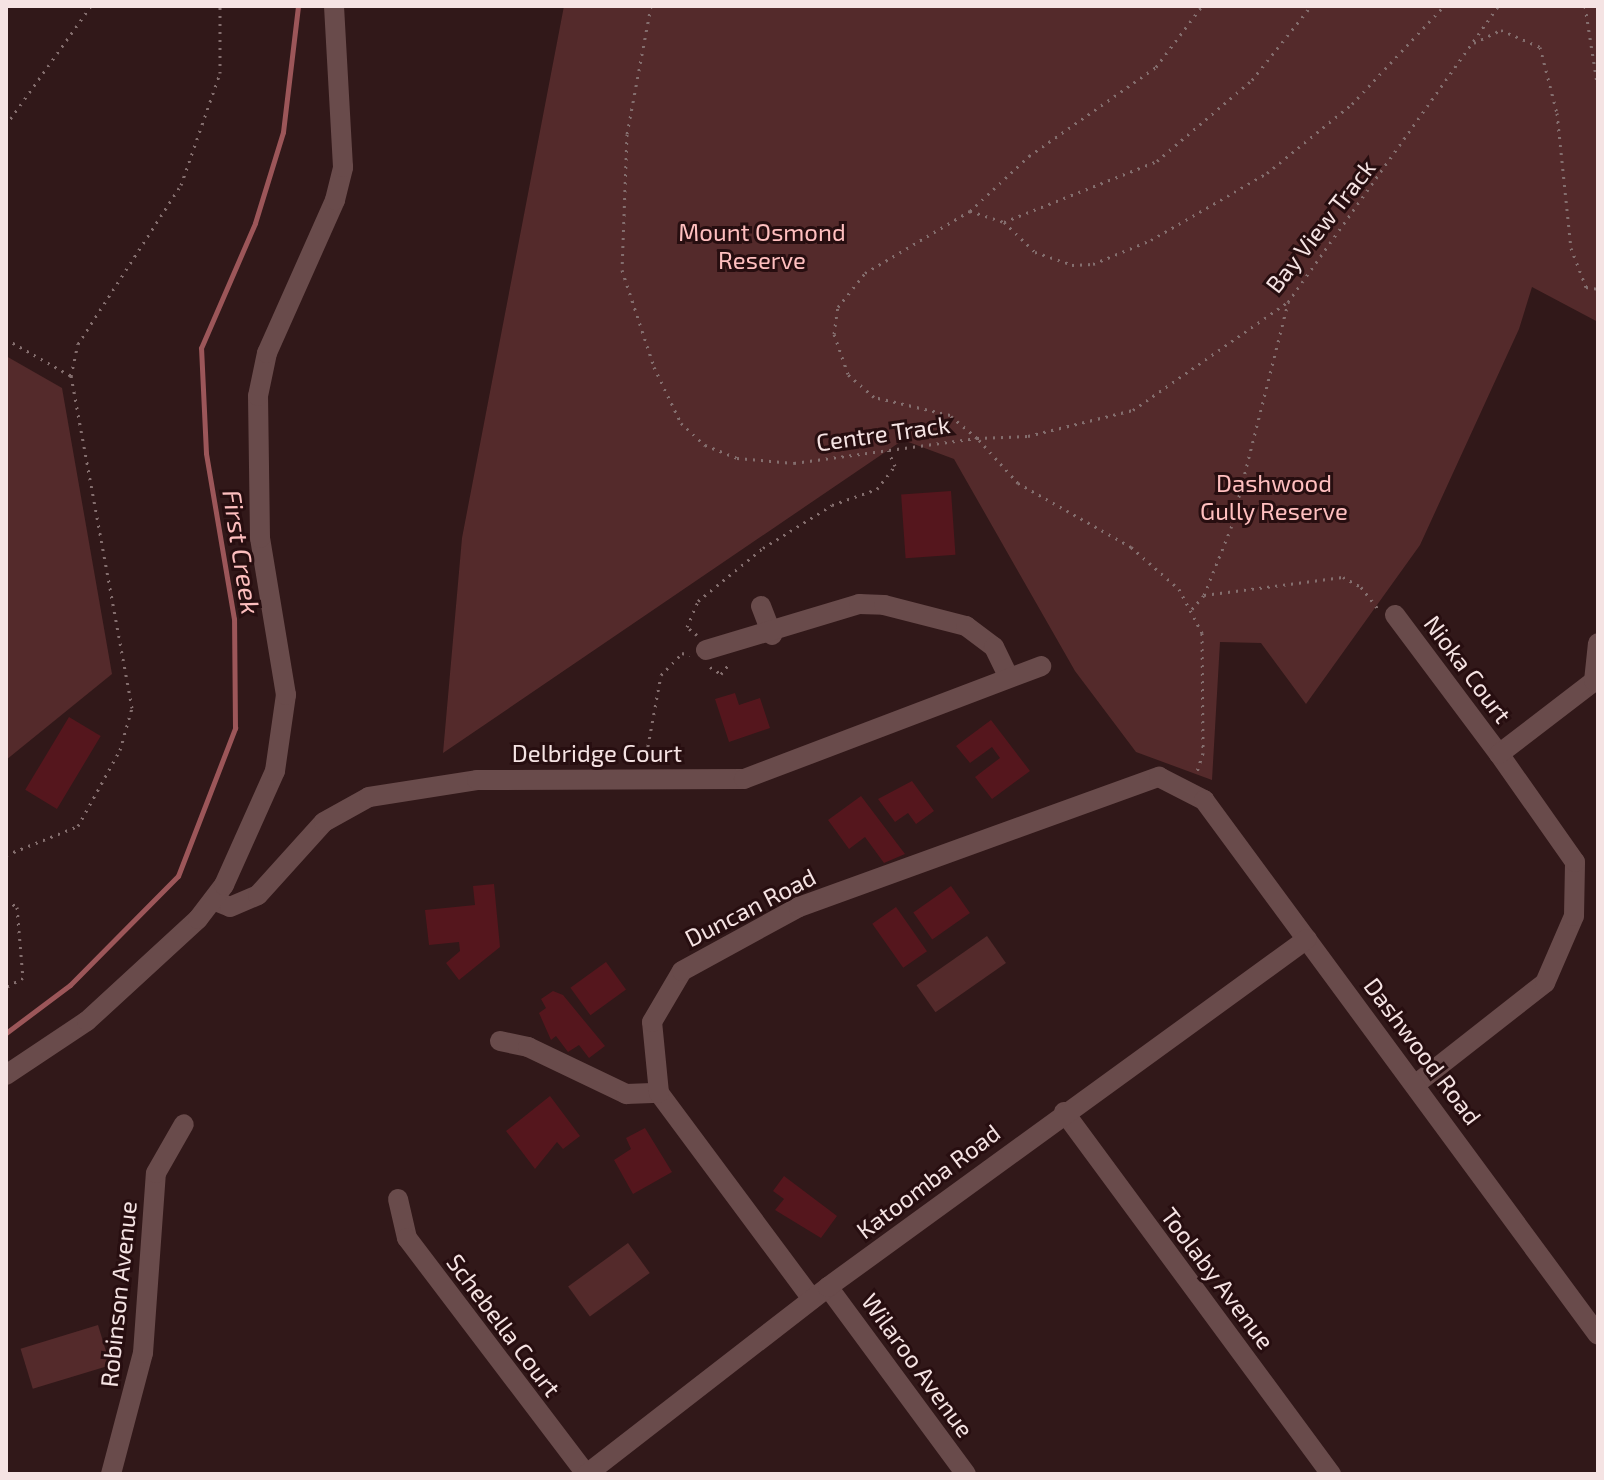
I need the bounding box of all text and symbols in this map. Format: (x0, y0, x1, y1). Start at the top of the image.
street label: Bay View Track (1258, 153, 1382, 299)
park label: Mount Osmond Reserve (678, 218, 846, 274)
street label: Centre Track (814, 409, 952, 457)
park label: Dashwood Gully Reserve (1200, 469, 1348, 525)
water label: First Creek (217, 487, 267, 617)
street label: Nioka Court (1418, 610, 1518, 728)
street label: Delbridge Court (512, 739, 682, 767)
street label: Duncan Road (680, 862, 820, 952)
street label: Dashwood Road (1358, 972, 1488, 1130)
street label: Katoomba Road (851, 1118, 1005, 1244)
street label: Robinson Avenue (94, 1199, 142, 1389)
street label: Toolaby Avenue (1155, 1201, 1281, 1355)
street label: Schebella Court (441, 1248, 567, 1402)
street label: Wilaroo Avenue (856, 1287, 980, 1443)

